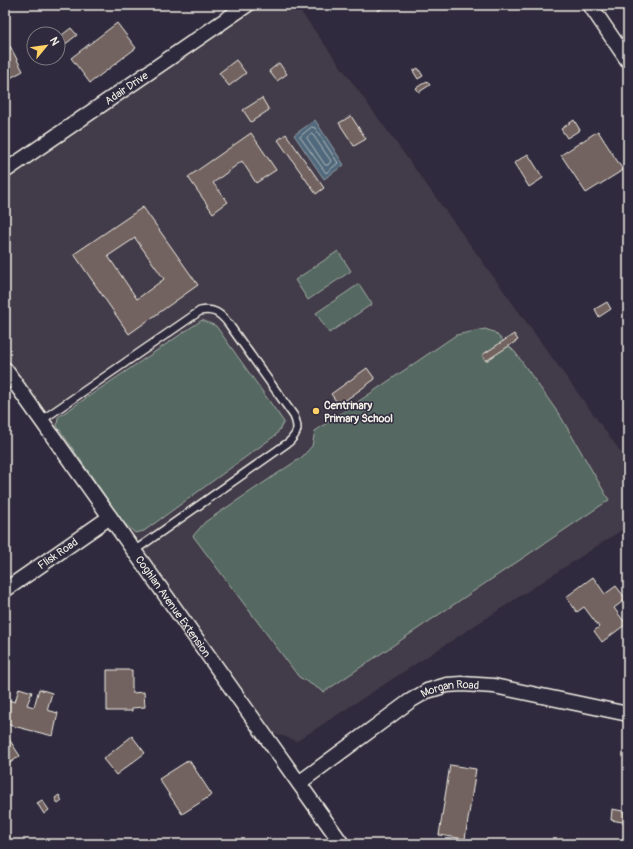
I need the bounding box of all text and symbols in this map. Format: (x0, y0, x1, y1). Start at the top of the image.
north arrow (26, 26, 66, 66)
text: N (47, 35, 62, 48)
street label: Adair Drive (102, 69, 151, 108)
place label: Centrinary Primary School (324, 399, 393, 425)
marker: Centrinary Primary School (311, 406, 321, 416)
street label: Flisk Road (35, 535, 80, 572)
street label: Coghlan Avenue Extension (133, 553, 213, 660)
street label: Morgan Road (418, 678, 479, 700)

